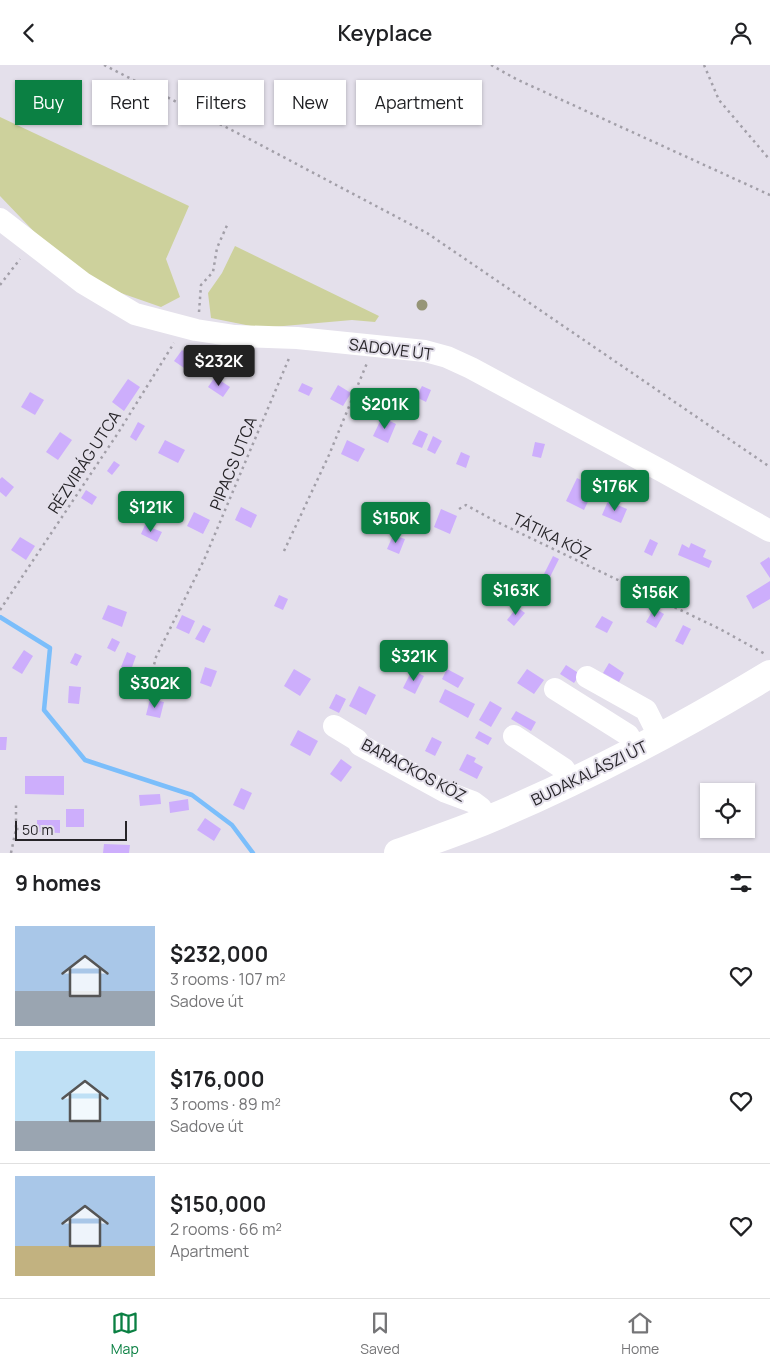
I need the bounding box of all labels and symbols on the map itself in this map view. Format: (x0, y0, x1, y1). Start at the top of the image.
street label: SADOVE ÚT (348, 333, 435, 365)
pin: $232K (184, 345, 254, 387)
pin: $201K (350, 387, 420, 430)
street label: RÉZVIRÁG UTCA (42, 406, 126, 518)
street label: PIPACS UTCA (204, 413, 262, 513)
pin: $176K (580, 469, 650, 512)
pin: $121K (116, 491, 186, 533)
pin: $150K (361, 501, 431, 544)
street label: TÁTIKA KÖZ (509, 508, 595, 565)
pin: $163K (481, 573, 551, 616)
pin: $156K (620, 575, 690, 618)
pin: $321K (379, 639, 449, 682)
pin: $302K (120, 667, 190, 709)
street label: BARACKOS KÖZ (358, 733, 470, 807)
street label: BUDAKALÁSZI ÚT (527, 735, 651, 811)
scale bar (15, 818, 128, 841)

